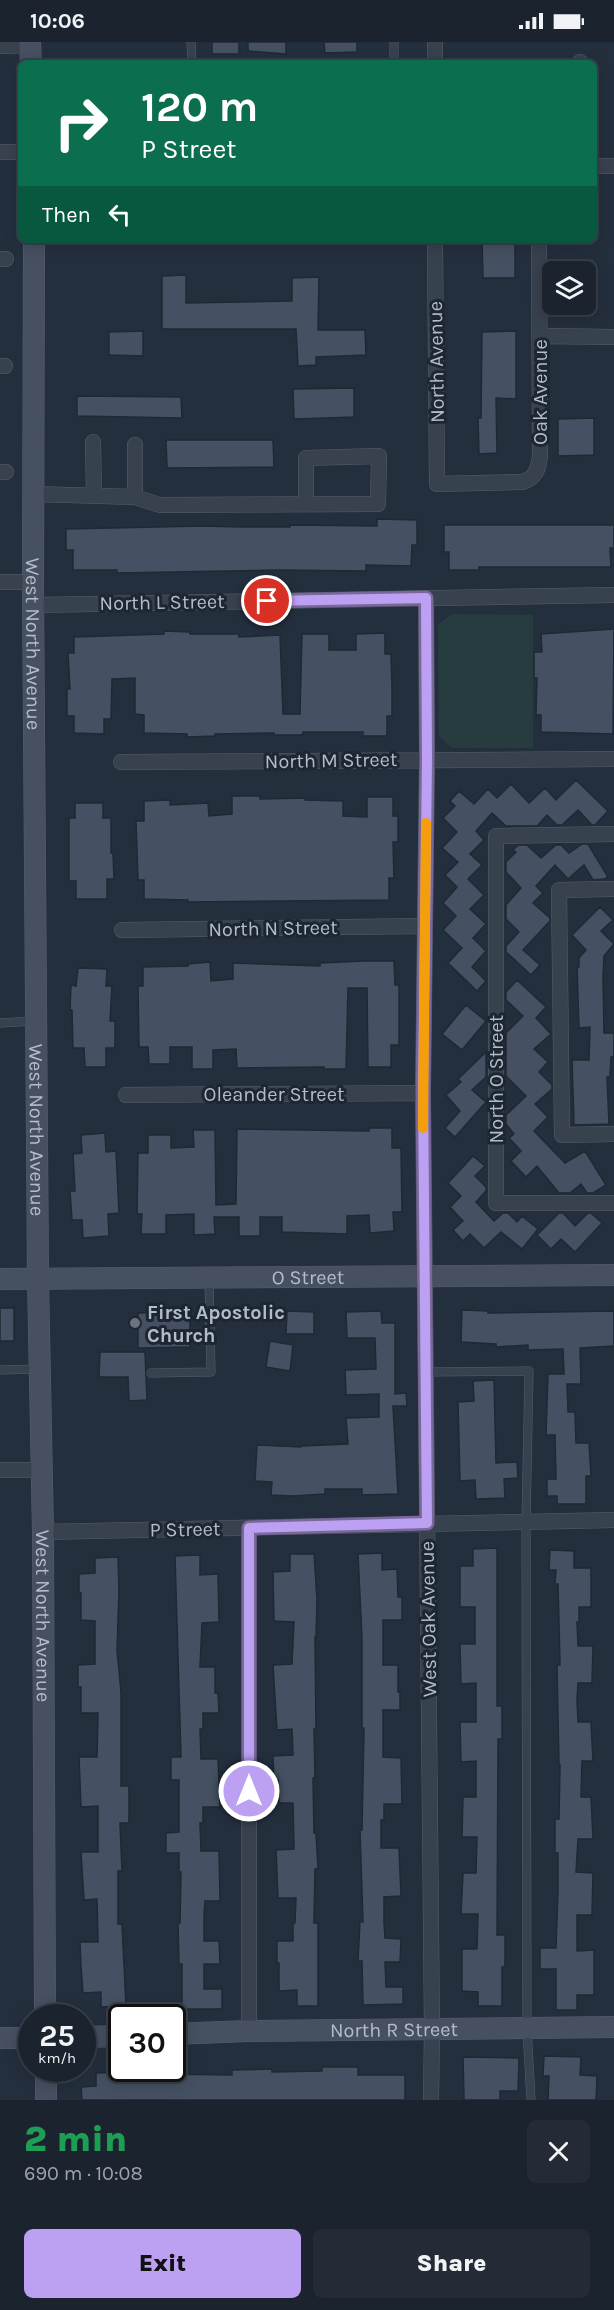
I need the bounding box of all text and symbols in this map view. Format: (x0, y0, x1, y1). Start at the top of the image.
text: 10:06 (30, 8, 85, 34)
text: 120 m (141, 82, 258, 132)
icon: right (42, 84, 120, 162)
text: P Street (141, 133, 236, 165)
icon: left (103, 198, 136, 231)
text: Then (42, 202, 91, 228)
map controls (542, 261, 596, 315)
button: layers (542, 261, 596, 315)
street label: North Avenue (424, 301, 449, 423)
street label: Oak Avenue (529, 339, 552, 445)
street label: West North Avenue (21, 558, 45, 730)
pin (241, 575, 292, 626)
icon: arrive (250, 584, 283, 617)
street label: North L Street (99, 590, 225, 615)
street label: North M Street (264, 748, 398, 773)
street label: North N Street (208, 916, 338, 941)
street label: North O Street (485, 1014, 508, 1143)
street label: West North Avenue (24, 1044, 49, 1216)
street label: Oleander Street (204, 1083, 345, 1106)
street label: O Street (272, 1266, 345, 1289)
place label: First Apostolic Church (147, 1301, 285, 1347)
marker: First Apostolic Church (128, 1316, 142, 1330)
street label: P Street (149, 1517, 221, 1542)
street label: West North Avenue (31, 1530, 55, 1702)
street label: West Oak Avenue (416, 1541, 441, 1697)
position arrow (217, 1759, 281, 1823)
speed limit sign: 30 (108, 2004, 186, 2082)
text: 25 (39, 2018, 75, 2054)
street label: North R Street (330, 2018, 459, 2042)
text: km/h (38, 2049, 76, 2067)
text: 2 min (24, 2118, 127, 2160)
button: close (527, 2120, 590, 2183)
text: 690 m · 10:08 (24, 2162, 143, 2185)
button: Exit (24, 2229, 301, 2298)
button: Share (313, 2229, 590, 2298)

